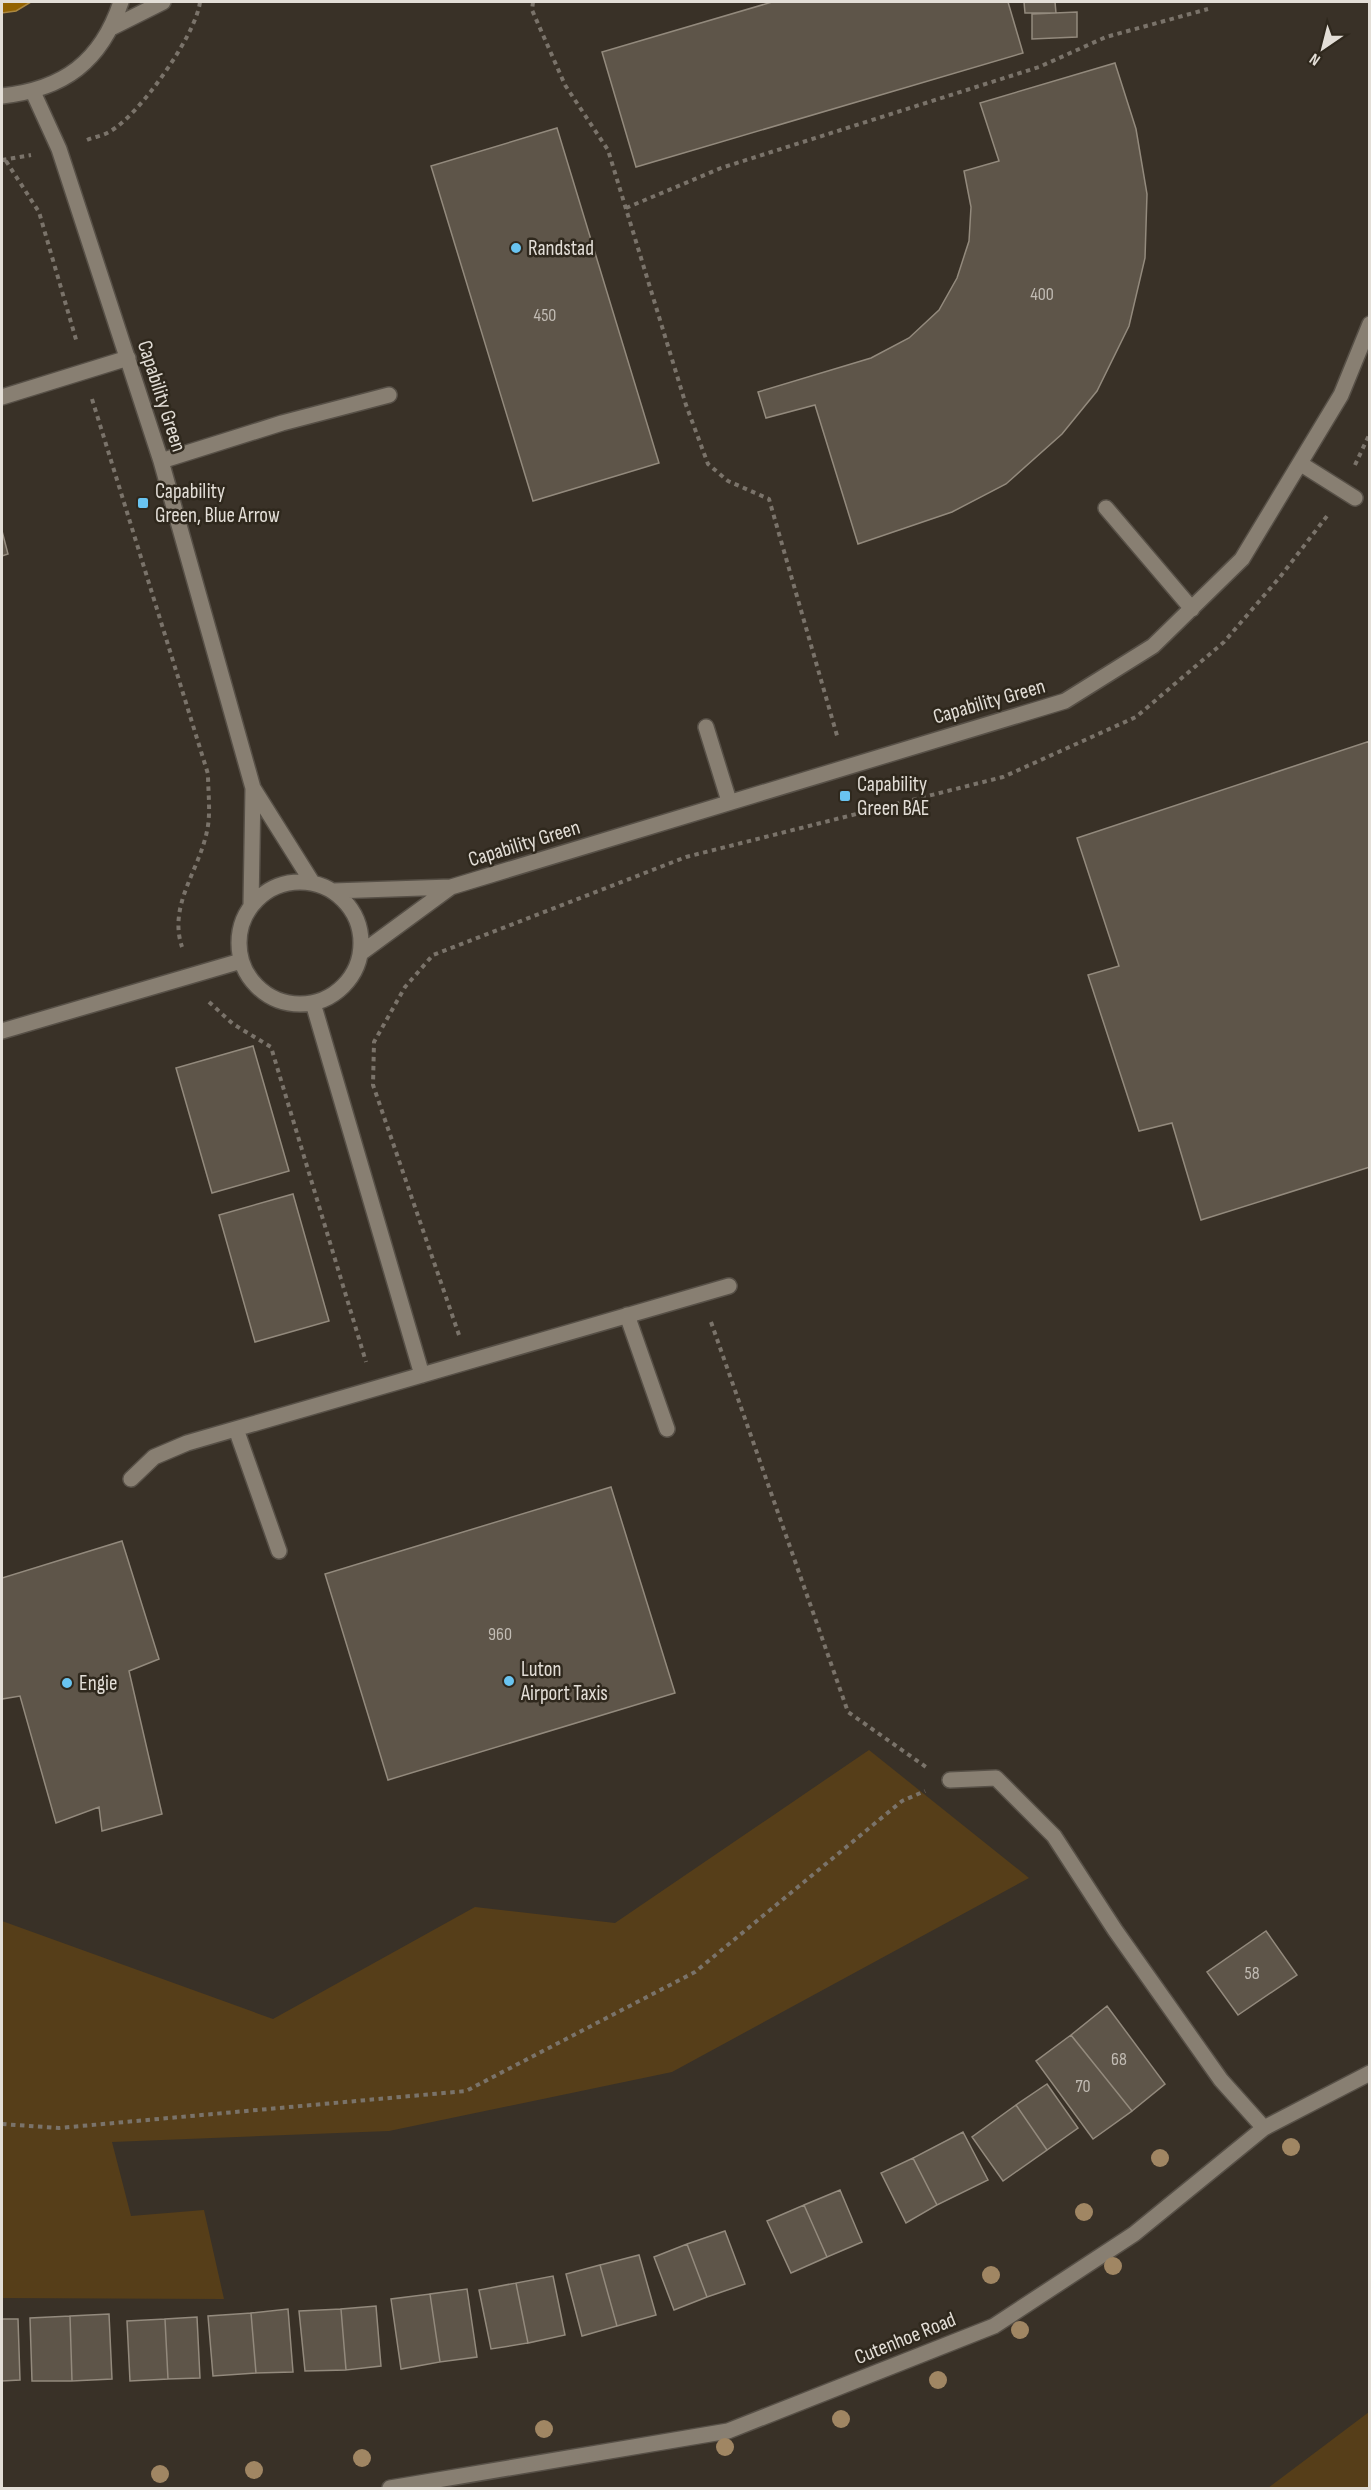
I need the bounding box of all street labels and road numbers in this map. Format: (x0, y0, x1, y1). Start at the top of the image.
street label: Capability Green (132, 337, 191, 455)
street label: Capability Green (930, 674, 1048, 729)
street label: Capability Green (465, 815, 583, 872)
street label: Cutenhoe Road (851, 2307, 959, 2370)

